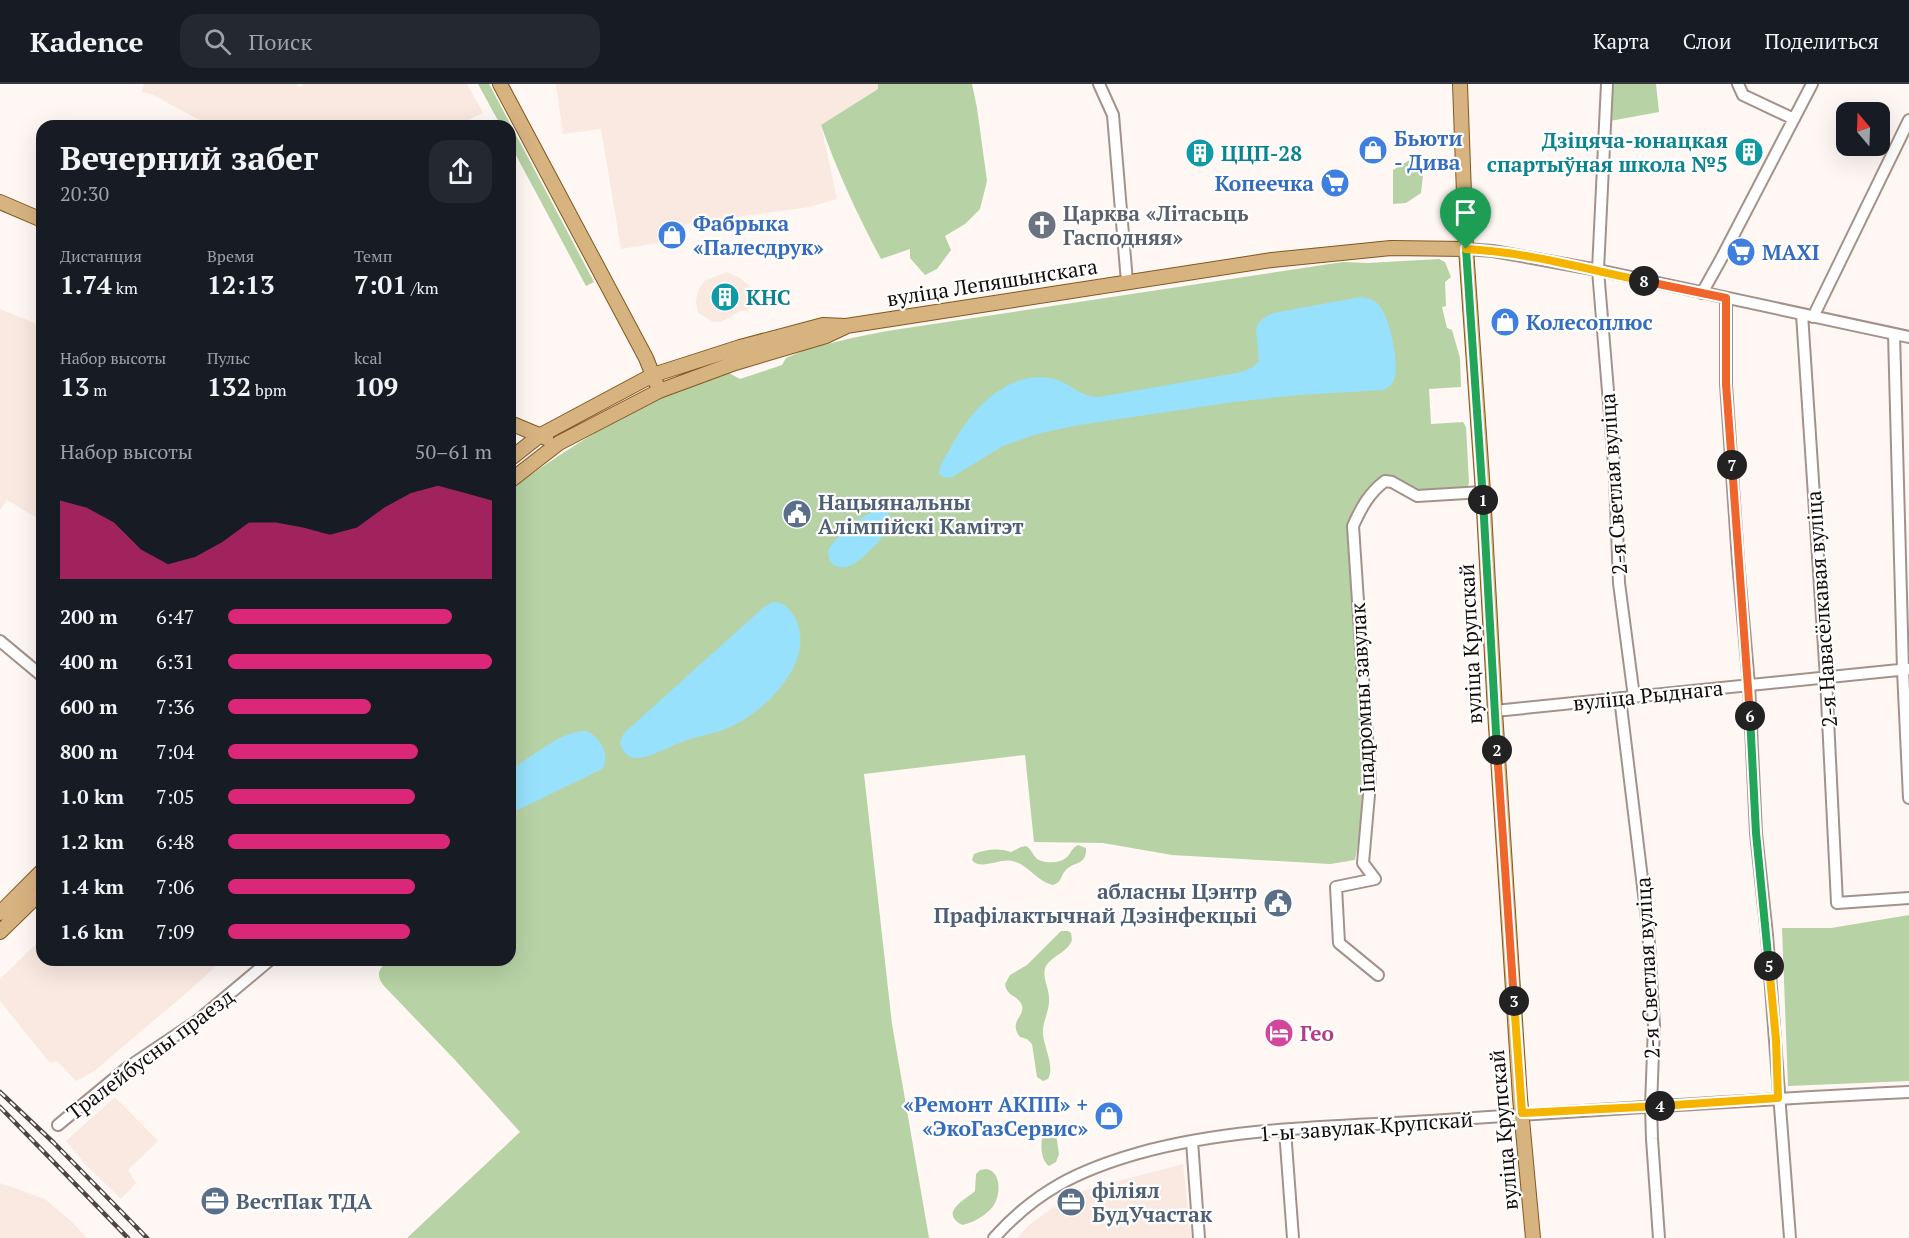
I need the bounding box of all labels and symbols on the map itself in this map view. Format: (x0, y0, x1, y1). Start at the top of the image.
north arrow (1836, 102, 1890, 156)
place label: Бьюти - Дива (1394, 124, 1463, 176)
place label: Дзіцяча-юнацкая спартыўная школа №5 (1487, 126, 1728, 178)
shop icon: Бьюти - Дива (1357, 134, 1389, 166)
building icon: Дзіцяча-юнацкая спартыўная школа №5 (1733, 136, 1765, 168)
building icon: ЦЦП-28 (1184, 137, 1216, 169)
place label: ЦЦП-28 (1221, 139, 1302, 167)
supermarket icon: Копеечка (1319, 167, 1351, 199)
place label: Копеечка (1215, 169, 1314, 197)
pin (1440, 187, 1491, 249)
place label: Царква «Літасьць Гасподняя» (1063, 199, 1249, 251)
place label: Фабрыка «Палесдрук» (693, 209, 824, 261)
church icon: Царква «Літасьць Гасподняя» (1026, 209, 1058, 241)
shop icon: Фабрыка «Палесдрук» (656, 219, 688, 251)
supermarket icon: MAXI (1725, 236, 1757, 268)
place label: MAXI (1762, 238, 1820, 266)
street label: вуліца Лепяшынскага (885, 251, 1100, 313)
pin: 8 (1629, 266, 1659, 296)
building icon: КНС (709, 281, 741, 313)
place label: КНС (746, 283, 791, 311)
shop icon: Колесоплюс (1489, 306, 1521, 338)
place label: Колесоплюс (1526, 308, 1653, 336)
street label: 2-я Светлая вуліца (1593, 392, 1633, 576)
pin: 7 (1717, 450, 1747, 480)
pin: 1 (1468, 485, 1498, 515)
place label: Нацыянальны Алімпійскі Камітэт (818, 488, 1024, 540)
street label: 2-я Навасёлкавая вуліца (1799, 489, 1843, 728)
public building icon: Нацыянальны Алімпійскі Камітэт (781, 498, 813, 530)
street label: вуліца Крупскай (1452, 563, 1488, 725)
street label: Іпадромны завулак (1343, 602, 1381, 794)
street label: вуліца Рыднага (1572, 673, 1725, 717)
pin: 6 (1735, 701, 1765, 731)
pin: 2 (1482, 735, 1512, 765)
street label: 2-я Светлая вуліца (1628, 876, 1666, 1060)
place label: абласны Цэнтр Прафілактычнай Дэзінфекцыі (934, 877, 1257, 929)
public building icon: абласны Цэнтр Прафілактычнай Дэзінфекцыі (1262, 887, 1294, 919)
pin: 5 (1754, 951, 1784, 981)
street label: Тралейбусны праезд (61, 982, 239, 1126)
pin: 3 (1499, 986, 1529, 1016)
hotel icon: Гео (1263, 1017, 1295, 1049)
place label: Гео (1300, 1019, 1334, 1047)
street label: вуліца Крупскай (1482, 1049, 1524, 1211)
place label: «Ремонт АКПП» + «ЭкоГазСервис» (903, 1090, 1088, 1142)
pin: 4 (1645, 1091, 1675, 1121)
shop icon: «Ремонт АКПП» + «ЭкоГазСервис» (1093, 1100, 1125, 1132)
street label: 1-ы завулак Крупскай (1258, 1105, 1474, 1147)
place label: філіял БудУчастак (1092, 1176, 1213, 1228)
office icon: ВестПак ТДА (199, 1185, 231, 1217)
office icon: філіял БудУчастак (1055, 1186, 1087, 1218)
place label: ВестПак ТДА (236, 1187, 373, 1215)

